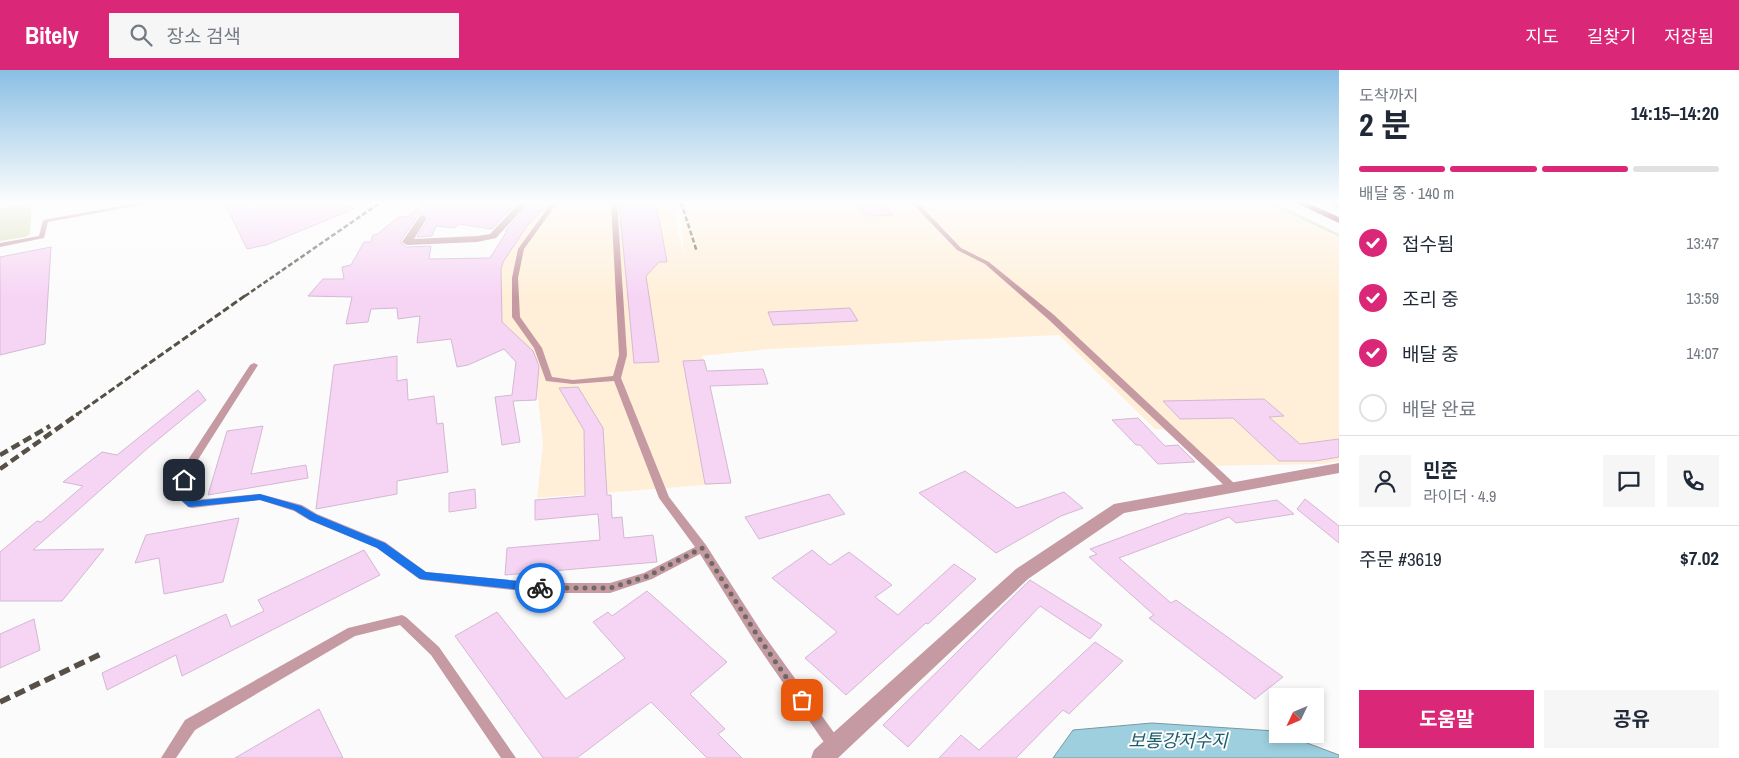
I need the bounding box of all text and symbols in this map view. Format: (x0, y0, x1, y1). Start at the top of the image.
search box (109, 13, 459, 58)
text: Bitely (25, 19, 79, 51)
icon: search (127, 21, 155, 49)
text: 장소 검색 (167, 23, 241, 49)
text: 지도 (1526, 24, 1559, 49)
text: 길찾기 (1587, 24, 1636, 49)
text: 저장됨 (1664, 24, 1714, 49)
text: 도착까지 (1359, 84, 1418, 106)
text: 14:15–14:20 (1631, 100, 1719, 126)
text: 2 분 (1359, 103, 1410, 146)
text: 배달 중 · 140 m (1359, 182, 1454, 204)
icon: check (1359, 229, 1387, 257)
text: 접수됨 (1402, 231, 1454, 257)
text: 13:47 (1686, 232, 1719, 254)
icon: check (1359, 284, 1387, 312)
text: 조리 중 (1402, 286, 1459, 312)
text: 13:59 (1686, 287, 1719, 309)
icon: check (1359, 339, 1387, 367)
text: 배달 중 (1402, 341, 1459, 367)
text: 14:07 (1686, 342, 1719, 364)
text: 배달 완료 (1402, 396, 1476, 422)
button: person (1359, 455, 1411, 507)
button: chat (1603, 455, 1655, 507)
button: phone (1667, 455, 1719, 507)
text: 민준 (1423, 457, 1458, 483)
pin (163, 459, 205, 501)
icon: home (170, 466, 198, 494)
text: 라이더 · 4.9 (1423, 485, 1496, 507)
text: $7.02 (1680, 545, 1719, 571)
text: 주문 #3619 (1359, 546, 1442, 572)
courier (515, 563, 565, 613)
icon: bike (526, 574, 554, 602)
pin (781, 679, 823, 721)
icon: bag (788, 686, 816, 714)
north arrow (1269, 688, 1324, 742)
map controls (1269, 688, 1324, 743)
button: 도움말 (1359, 690, 1534, 748)
button: 공유 (1544, 690, 1719, 748)
water label: 보통강저수지 (1128, 728, 1229, 753)

